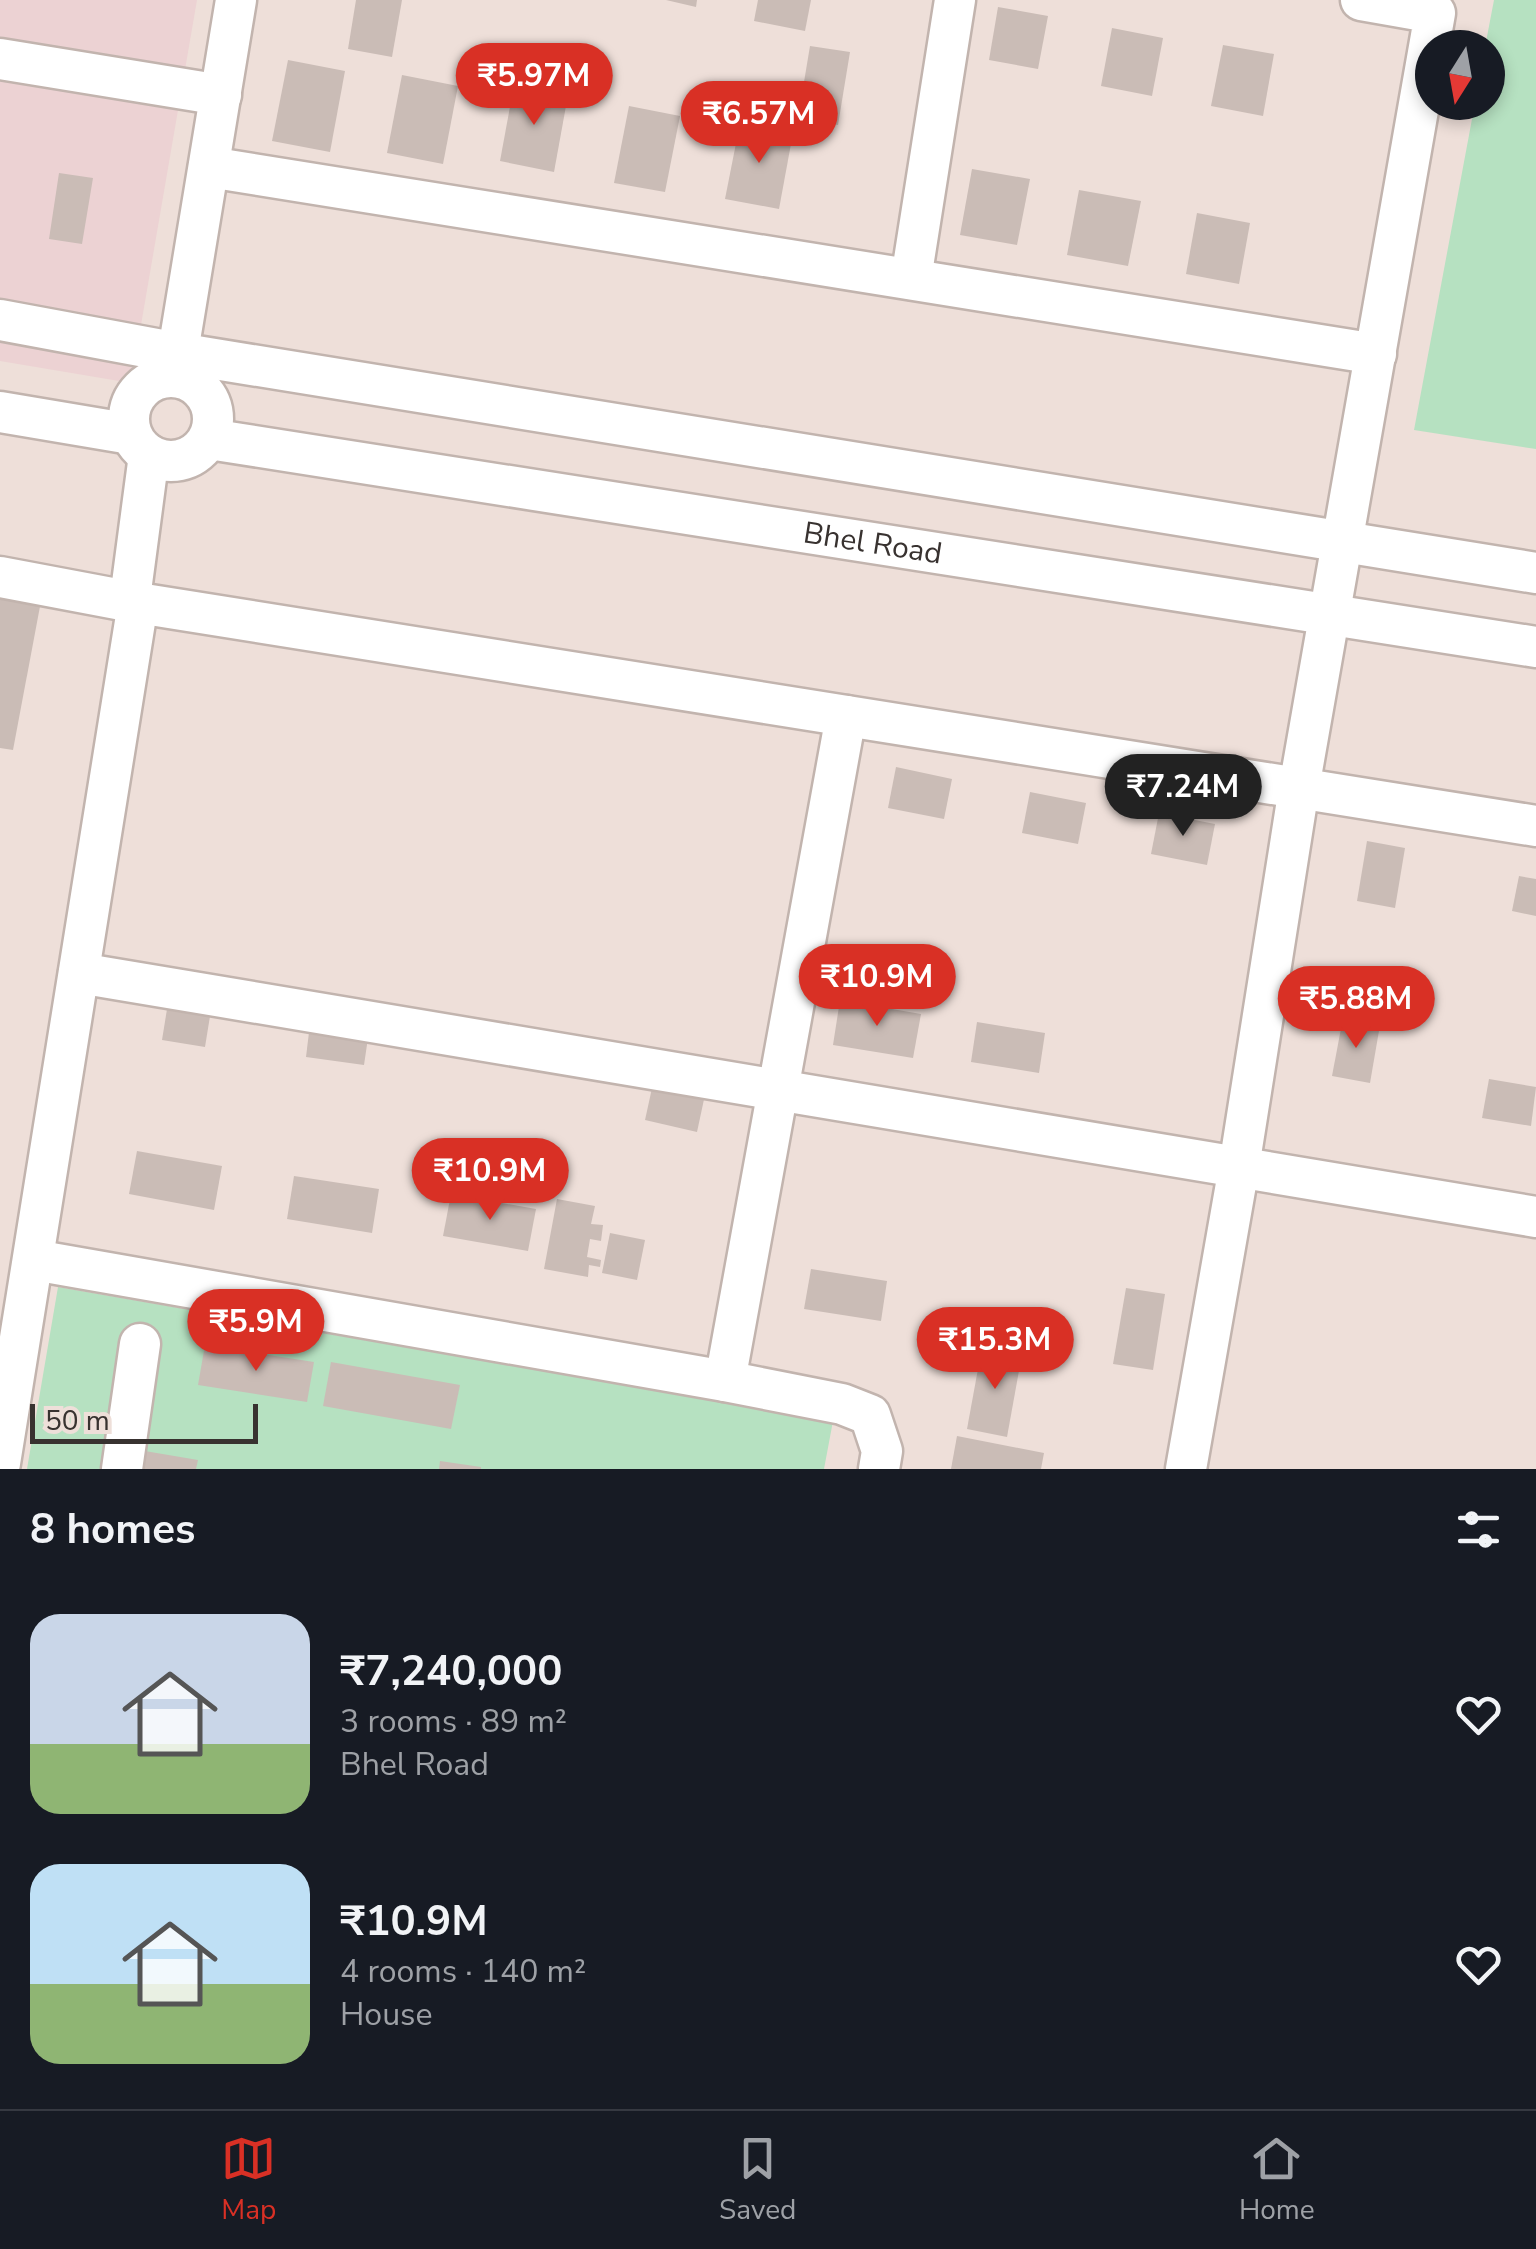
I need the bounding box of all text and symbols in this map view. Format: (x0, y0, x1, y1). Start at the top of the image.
north arrow (1415, 30, 1505, 120)
map controls (1415, 30, 1505, 120)
pin: ₹5.97M (453, 43, 615, 128)
text: ₹5.97M (478, 54, 590, 97)
pin: ₹6.57M (678, 81, 840, 166)
text: ₹6.57M (703, 92, 815, 135)
street label: Bhel Road (801, 512, 945, 574)
pin: ₹7.24M (1102, 754, 1264, 839)
text: ₹7.24M (1127, 765, 1239, 808)
pin: ₹10.9M (796, 944, 958, 1029)
text: ₹10.9M (821, 955, 933, 998)
pin: ₹5.88M (1275, 966, 1437, 1051)
text: ₹5.88M (1300, 977, 1412, 1020)
pin: ₹10.9M (409, 1138, 571, 1223)
text: ₹10.9M (434, 1149, 546, 1192)
pin: ₹5.9M (186, 1289, 326, 1374)
text: ₹5.9M (209, 1300, 303, 1343)
pin: ₹15.3M (914, 1307, 1076, 1392)
text: ₹15.3M (939, 1318, 1051, 1361)
scale bar (30, 1399, 258, 1444)
text: 50 m (45, 1402, 110, 1440)
text: 8 homes (30, 1501, 195, 1558)
icon: filters (1451, 1502, 1506, 1557)
text: ₹7,240,000 (340, 1643, 562, 1700)
icon: home (110, 1654, 230, 1774)
icon: heart (1451, 1687, 1506, 1742)
text: 3 rooms · 89 m² (340, 1700, 567, 1743)
text: Bhel Road (340, 1743, 489, 1786)
text: ₹10.9M (340, 1893, 488, 1950)
icon: home (110, 1904, 230, 2024)
icon: heart (1451, 1937, 1506, 1992)
text: 4 rooms · 140 m² (340, 1950, 586, 1993)
text: House (340, 1993, 433, 2036)
tab: Map (221, 2131, 276, 2229)
tab: Saved (719, 2131, 796, 2229)
tab: Home (1239, 2131, 1315, 2229)

